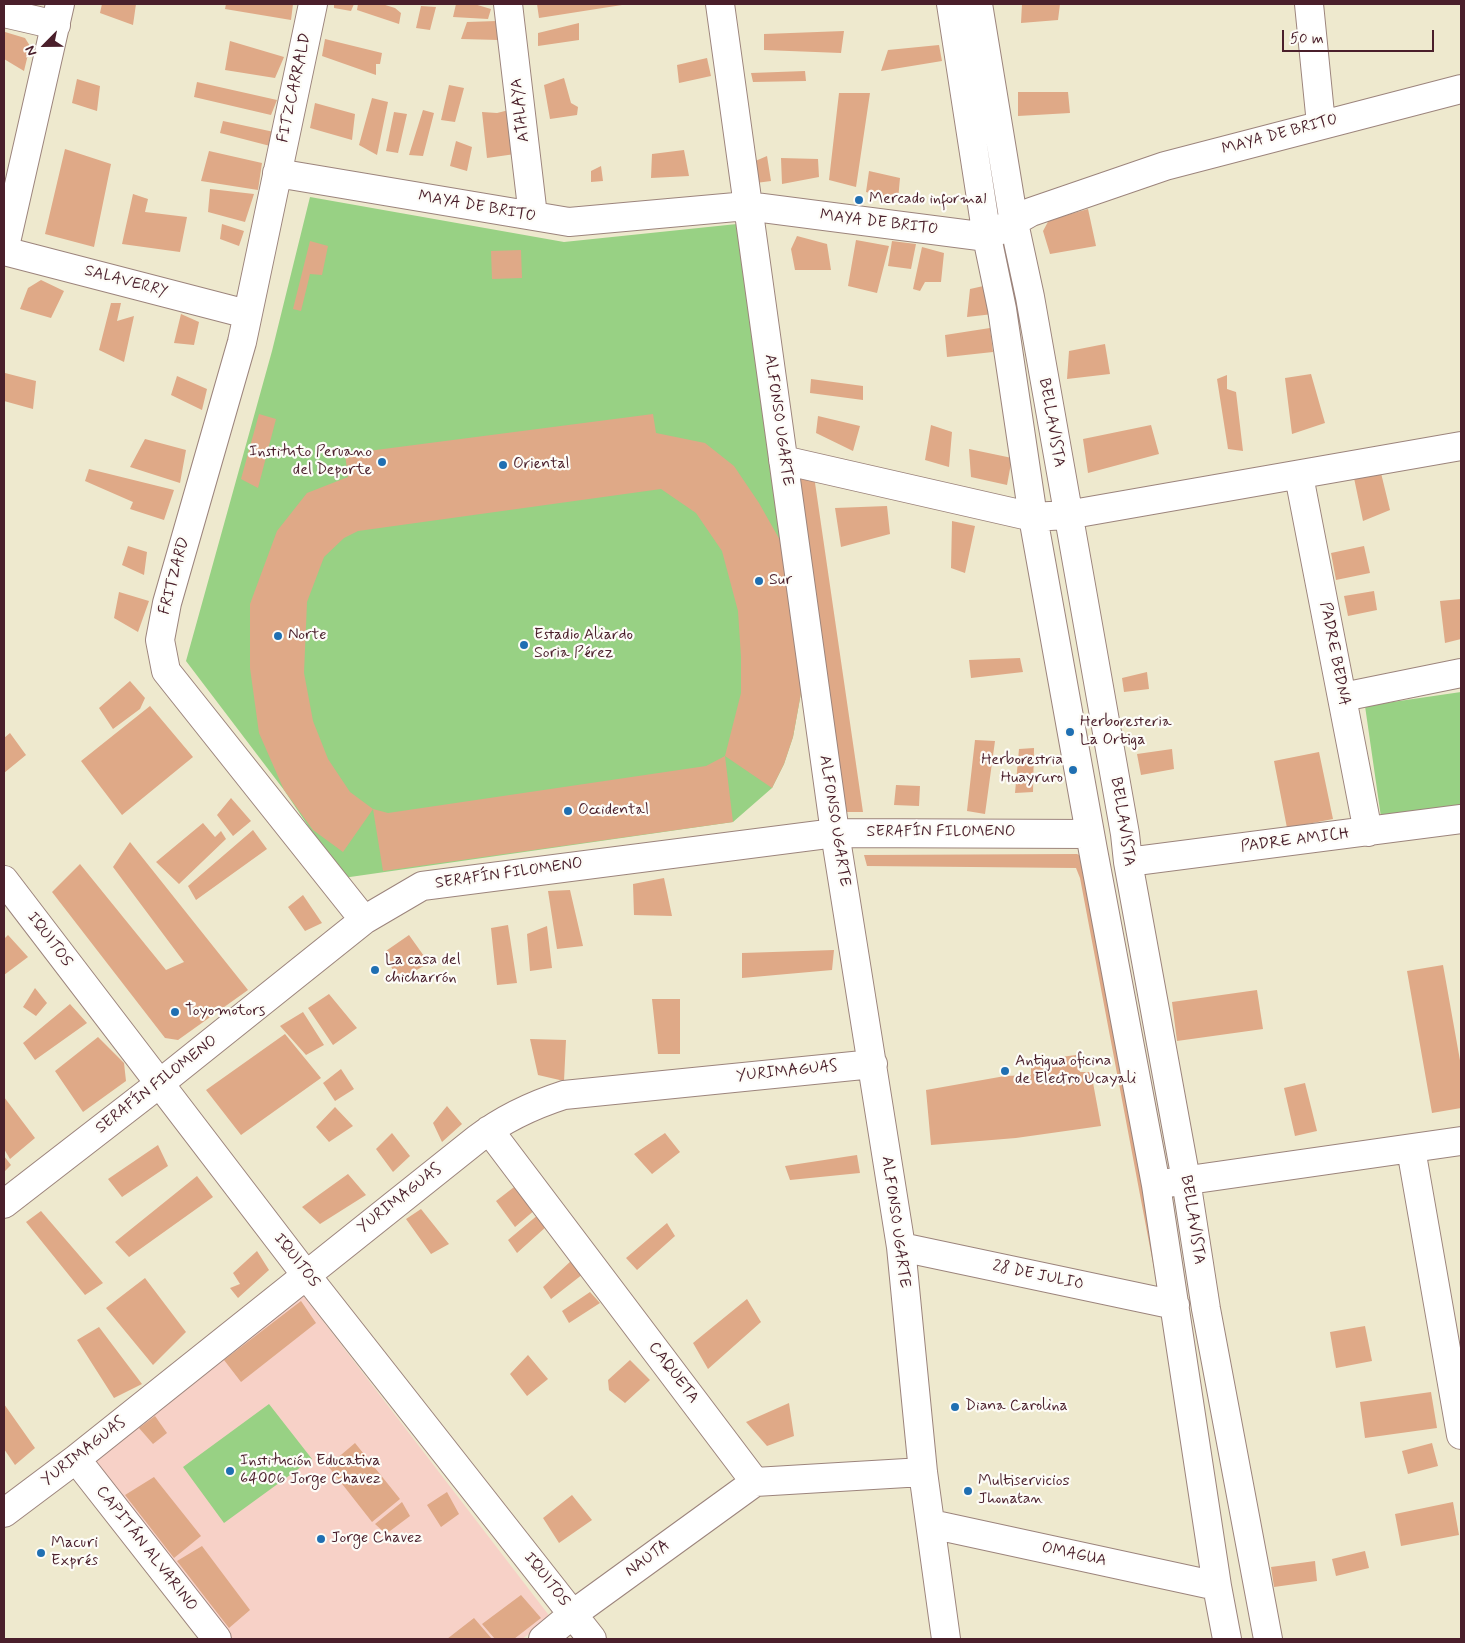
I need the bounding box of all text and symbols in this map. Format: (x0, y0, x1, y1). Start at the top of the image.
north arrow (20, 20, 70, 70)
scale bar (1285, 20, 1438, 52)
text: 50 m (1290, 29, 1324, 49)
street label: FITZCARRALD (274, 31, 316, 145)
text: N (21, 43, 41, 59)
street label: ATALAYA (508, 77, 534, 143)
street label: MAYA DE BRITO (1220, 110, 1340, 160)
street label: MAYA DE BRITO (417, 187, 537, 227)
place label: Mercado informal (869, 190, 986, 210)
marker: Mercado informal (853, 194, 865, 206)
street label: MAYA DE BRITO (819, 206, 939, 240)
street label: SALAVERRY (82, 262, 170, 302)
street label: ALFONSO UGARTE (759, 353, 797, 487)
street label: BELLAVISTA (1034, 377, 1068, 469)
place label: Instituto Peruano del Deporte (249, 443, 372, 481)
place label: Oriental (513, 455, 570, 475)
marker: Instituto Peruano del Deporte (376, 456, 388, 468)
marker: Oriental (497, 459, 509, 471)
street label: FRITZARD (155, 535, 195, 617)
place label: Sur (769, 571, 792, 591)
marker: Sur (753, 575, 765, 587)
street label: PADRE BEDNA (1315, 600, 1353, 708)
place label: Norte (288, 626, 326, 646)
place label: Estadio Aliardo Soria Pérez (534, 626, 633, 664)
marker: Norte (272, 630, 284, 642)
marker: Estadio Aliardo Soria Pérez (518, 639, 530, 651)
place label: Herboresteria La Ortiga (1080, 713, 1172, 751)
marker: Herboresteria La Ortiga (1064, 726, 1076, 738)
place label: Herborestria Huayruro (981, 751, 1063, 789)
street label: ALFONSO UGARTE (814, 754, 854, 888)
marker: Herborestria Huayruro (1067, 764, 1079, 776)
street label: BELLAVISTA (1105, 776, 1139, 868)
place label: Occidental (578, 801, 649, 821)
marker: Occidental (562, 805, 574, 817)
street label: SERAFÍN FILOMENO (867, 823, 1015, 843)
street label: PADRE AMICH (1240, 825, 1350, 857)
street label: SERAFÍN FILOMENO (434, 854, 584, 894)
street label: IQUITOS (22, 909, 76, 971)
place label: La casa del chicharrón (385, 951, 461, 989)
marker: La casa del chicharrón (369, 964, 381, 976)
place label: Toyomotors (185, 1002, 265, 1022)
marker: Toyomotors (169, 1006, 181, 1018)
street label: SERAFÍN FILOMENO (92, 1032, 222, 1138)
place label: Antigua oficina de Electro Ucayali (1015, 1052, 1136, 1090)
street label: YURIMAGUAS (735, 1057, 839, 1087)
marker: Antigua oficina de Electro Ucayali (999, 1065, 1011, 1077)
street label: ALFONSO UGARTE (876, 1155, 914, 1289)
street label: YURIMAGUAS (354, 1160, 446, 1238)
street label: BELLAVISTA (1175, 1174, 1209, 1266)
street label: IQUITOS (269, 1230, 323, 1292)
street label: 28 DE JULIO (991, 1257, 1085, 1295)
street label: CAQUETA (644, 1338, 702, 1408)
place label: Diana Carolina (965, 1397, 1068, 1417)
marker: Diana Carolina (949, 1401, 961, 1413)
street label: YURIMAGUAS (38, 1413, 130, 1491)
place label: Institución Educativa 64006 Jorge Chavez (240, 1452, 381, 1490)
marker: Institución Educativa 64006 Jorge Chavez (224, 1465, 236, 1477)
place label: Multiservicios Jhonatan (978, 1472, 1070, 1510)
street label: CAPITÁN ALVARINO (91, 1482, 201, 1616)
marker: Multiservicios Jhonatan (962, 1485, 974, 1497)
place label: Jorge Chavez (331, 1529, 422, 1549)
marker: Jorge Chavez (315, 1533, 327, 1545)
place label: Macuri Exprés (51, 1534, 98, 1572)
street label: NAUTA (622, 1536, 674, 1582)
street label: OMAGUA (1040, 1539, 1108, 1571)
marker: Macuri Exprés (35, 1547, 47, 1559)
street label: IQUITOS (519, 1549, 573, 1611)

